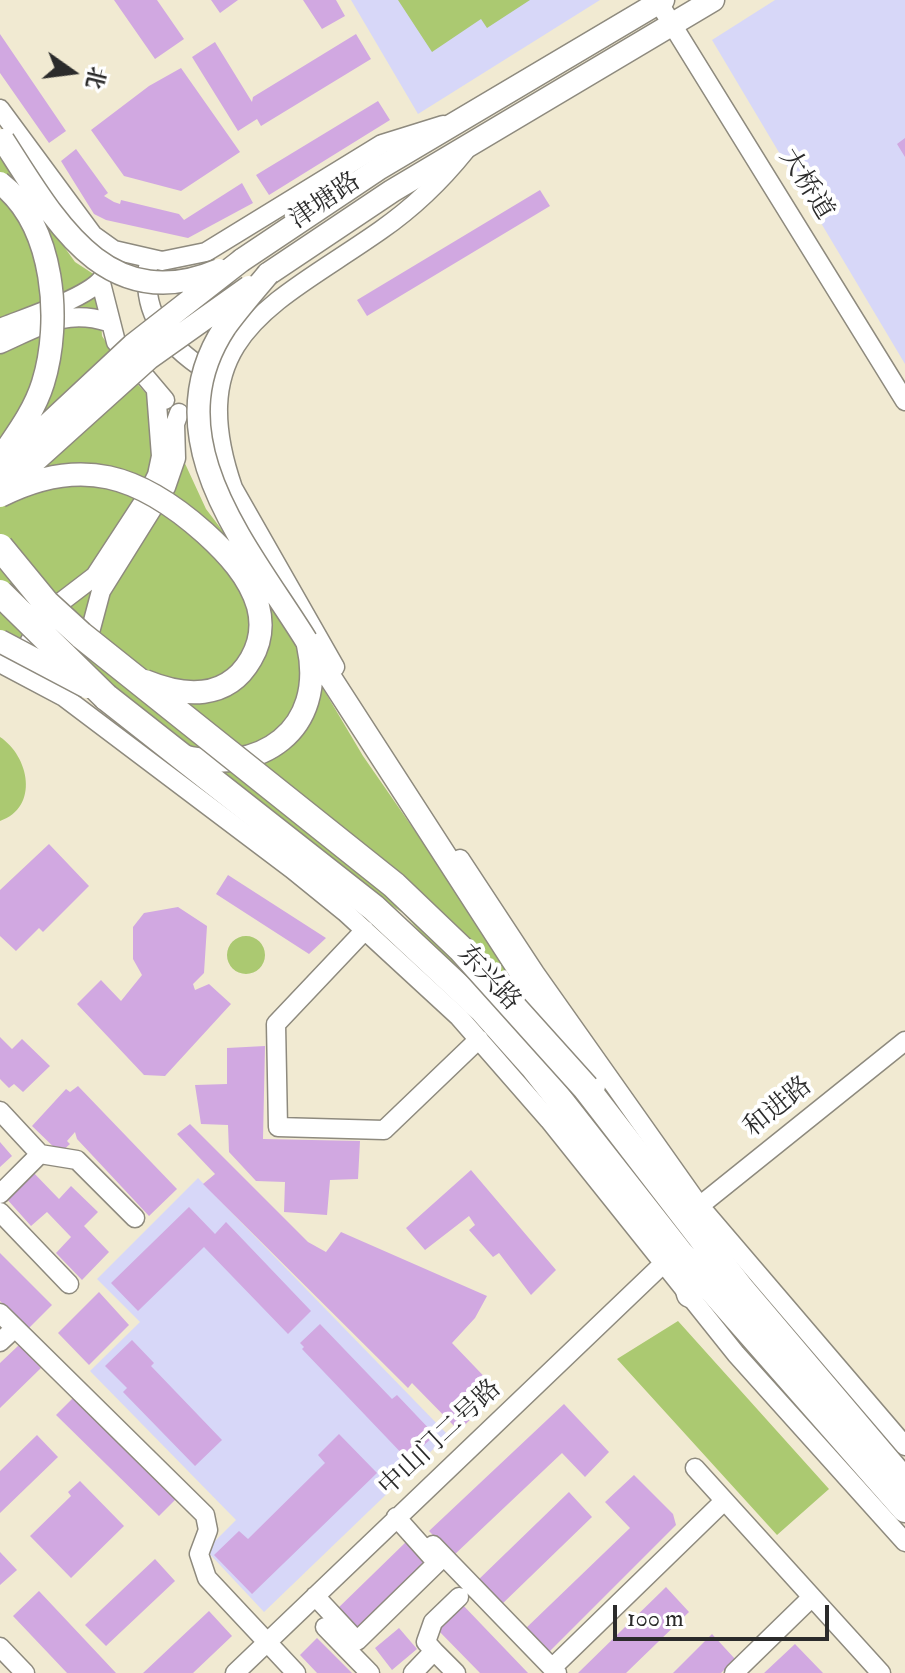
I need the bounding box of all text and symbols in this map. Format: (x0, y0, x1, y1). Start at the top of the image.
north arrow (32, 32, 112, 112)
text: 北 (79, 64, 112, 92)
street label: 大桥道 (771, 144, 839, 226)
street label: 津塘路 (285, 167, 367, 237)
street label: 东兴路 (450, 940, 526, 1018)
street label: 和进路 (739, 1071, 819, 1145)
street label: 中山门二号路 (373, 1374, 509, 1504)
scale bar (617, 1589, 833, 1639)
text: 100 m (627, 1603, 684, 1634)

